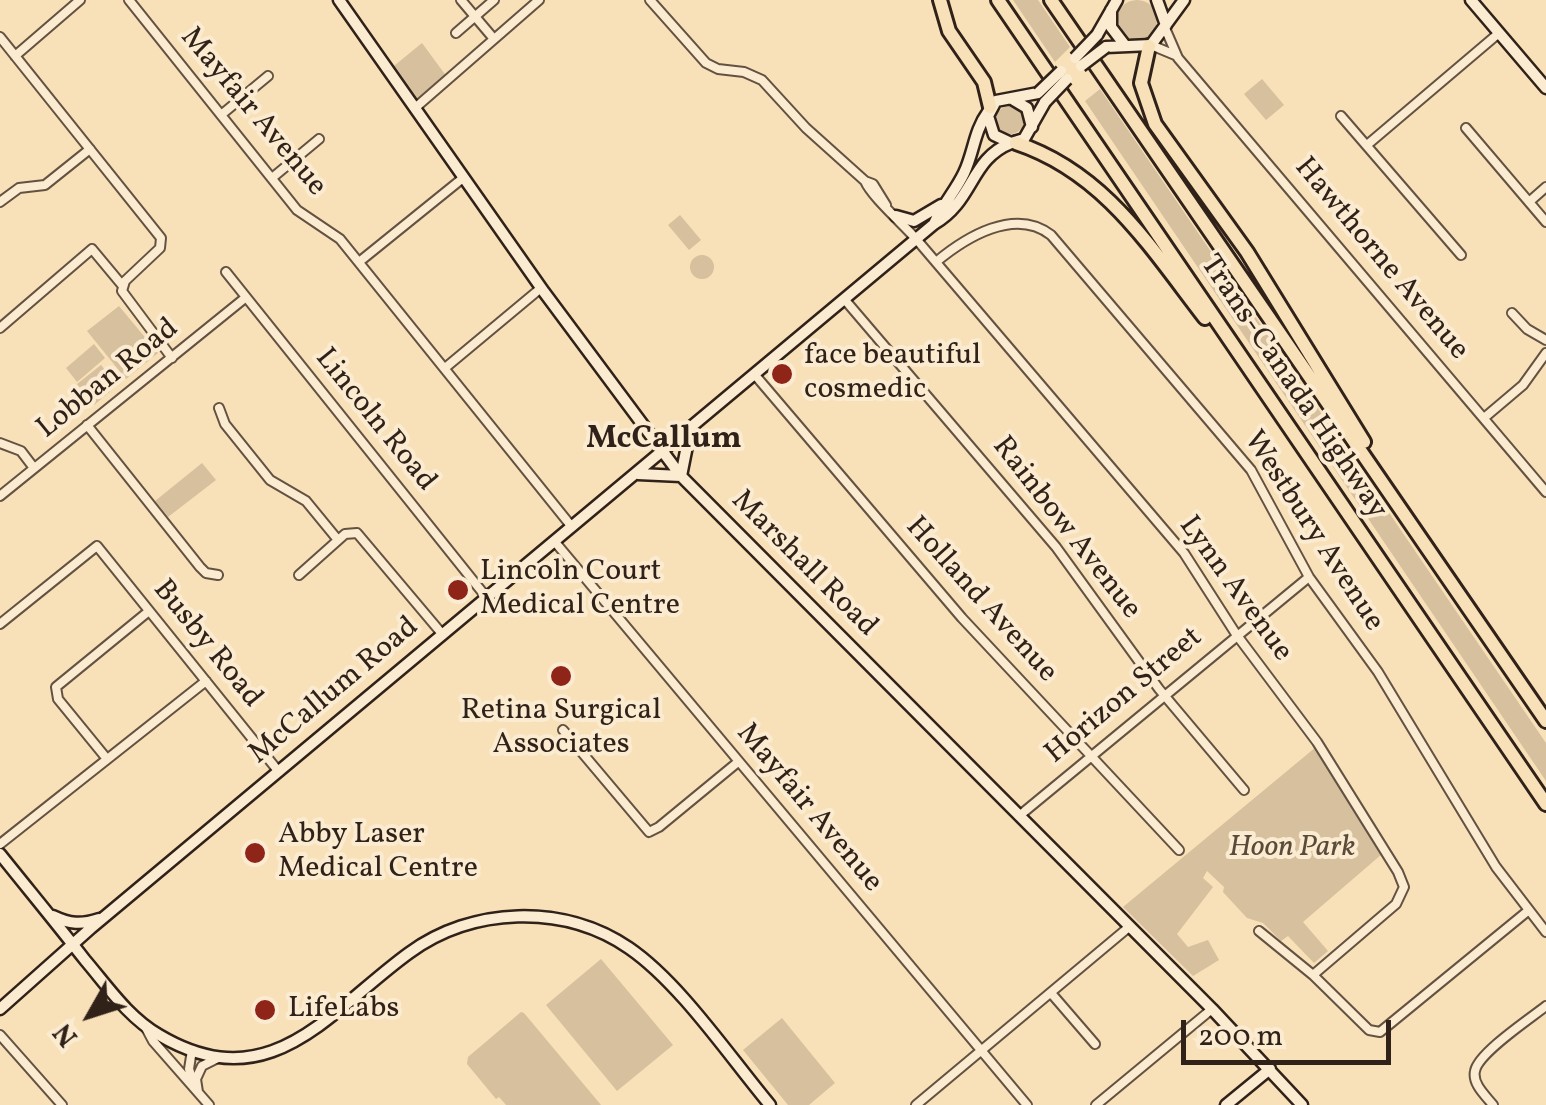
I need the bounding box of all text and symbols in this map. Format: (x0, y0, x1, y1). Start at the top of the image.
street label: Mayfair Avenue (171, 21, 333, 205)
street label: Hawthorne Avenue (1285, 152, 1475, 368)
street label: Trans-Canada Highway (1190, 249, 1394, 527)
street label: Lobban Road (31, 312, 187, 448)
place label: face beautiful cosmedic (804, 339, 981, 410)
street label: Lincoln Road (305, 342, 443, 500)
marker: face beautiful cosmedic (769, 361, 795, 387)
district label: McCallum (586, 422, 742, 460)
street label: Westbury Avenue (1234, 425, 1390, 639)
street label: Rainbow Avenue (983, 431, 1147, 627)
street label: Marshall Road (722, 484, 884, 646)
street label: Lynn Avenue (1169, 510, 1299, 670)
street label: Holland Avenue (896, 511, 1064, 691)
place label: Lincoln Court Medical Centre (480, 555, 680, 626)
street label: Busby Road (143, 574, 269, 716)
marker: Lincoln Court Medical Centre (445, 577, 471, 603)
street label: McCallum Road (243, 611, 427, 773)
street label: Horizon Street (1039, 621, 1211, 773)
marker: Retina Surgical Associates (548, 663, 574, 689)
place label: Retina Surgical Associates (461, 694, 661, 764)
street label: Mayfair Avenue (727, 717, 889, 901)
place label: Abby Laser Medical Centre (278, 818, 478, 888)
park label: Hoon Park (1229, 831, 1355, 867)
marker: Abby Laser Medical Centre (242, 840, 268, 866)
north arrow (40, 965, 140, 1065)
place label: LifeLabs (288, 992, 399, 1028)
marker: LifeLabs (252, 997, 278, 1023)
scale bar (1186, 1000, 1396, 1062)
text: N (45, 1014, 88, 1054)
text: 200 m (1198, 1016, 1283, 1058)

